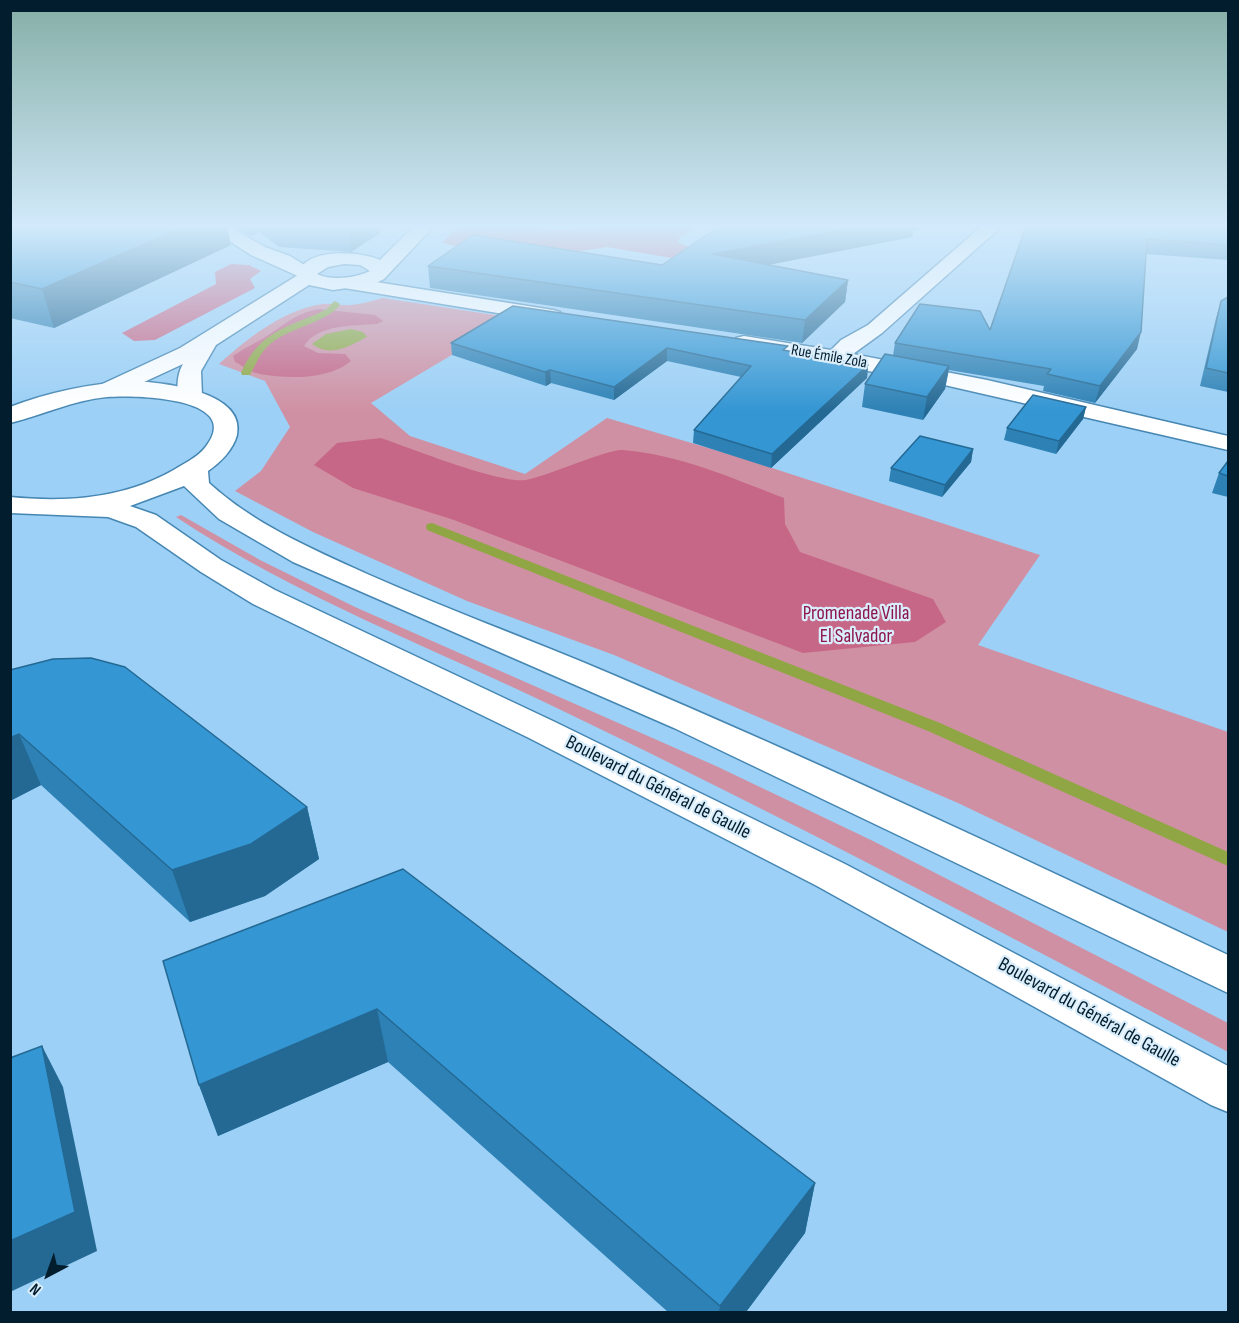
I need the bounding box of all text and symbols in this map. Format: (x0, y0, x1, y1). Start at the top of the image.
street label: Rue Émile Zola (789, 341, 869, 373)
park label: Promenade Villa El Salvador (803, 602, 909, 649)
street label: Boulevard du Général de Gaulle (561, 731, 755, 845)
street label: Boulevard du Général de Gaulle (994, 953, 1184, 1073)
north arrow (18, 1245, 78, 1305)
text: N (26, 1279, 45, 1299)

